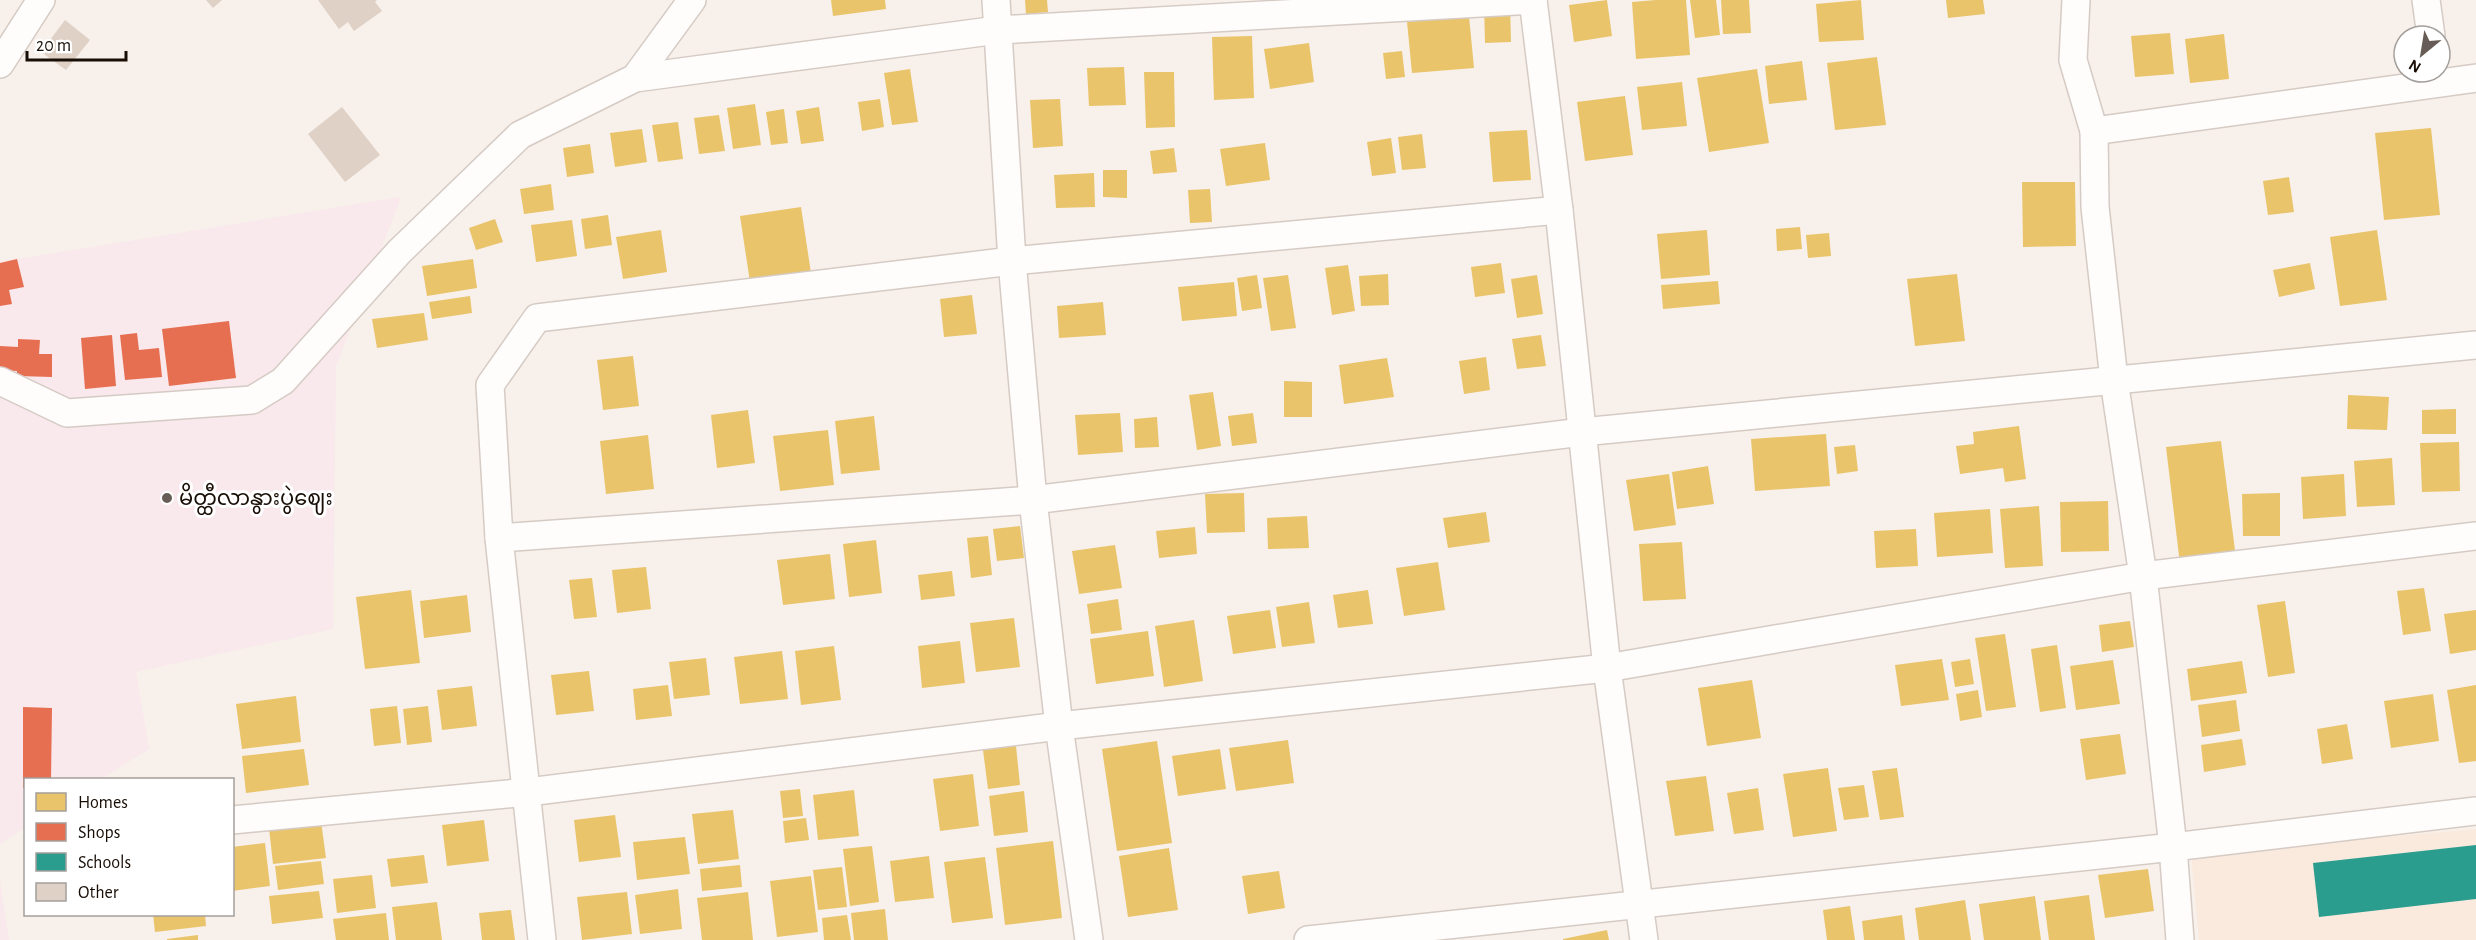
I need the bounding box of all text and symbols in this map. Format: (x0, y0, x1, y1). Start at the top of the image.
scale bar (27, 24, 126, 62)
north arrow (2392, 24, 2452, 84)
text: 20 m (36, 37, 71, 55)
text: N (2406, 56, 2424, 76)
place label: မိတ္ထီလာနွားပွဲဈေး (179, 482, 333, 515)
marker: မိတ္ထီလာနွားပွဲဈေး (160, 491, 174, 505)
legend (24, 778, 234, 916)
text: Homes (78, 794, 128, 812)
text: Shops (78, 824, 120, 842)
text: Schools (78, 854, 131, 872)
text: Other (78, 884, 119, 902)

